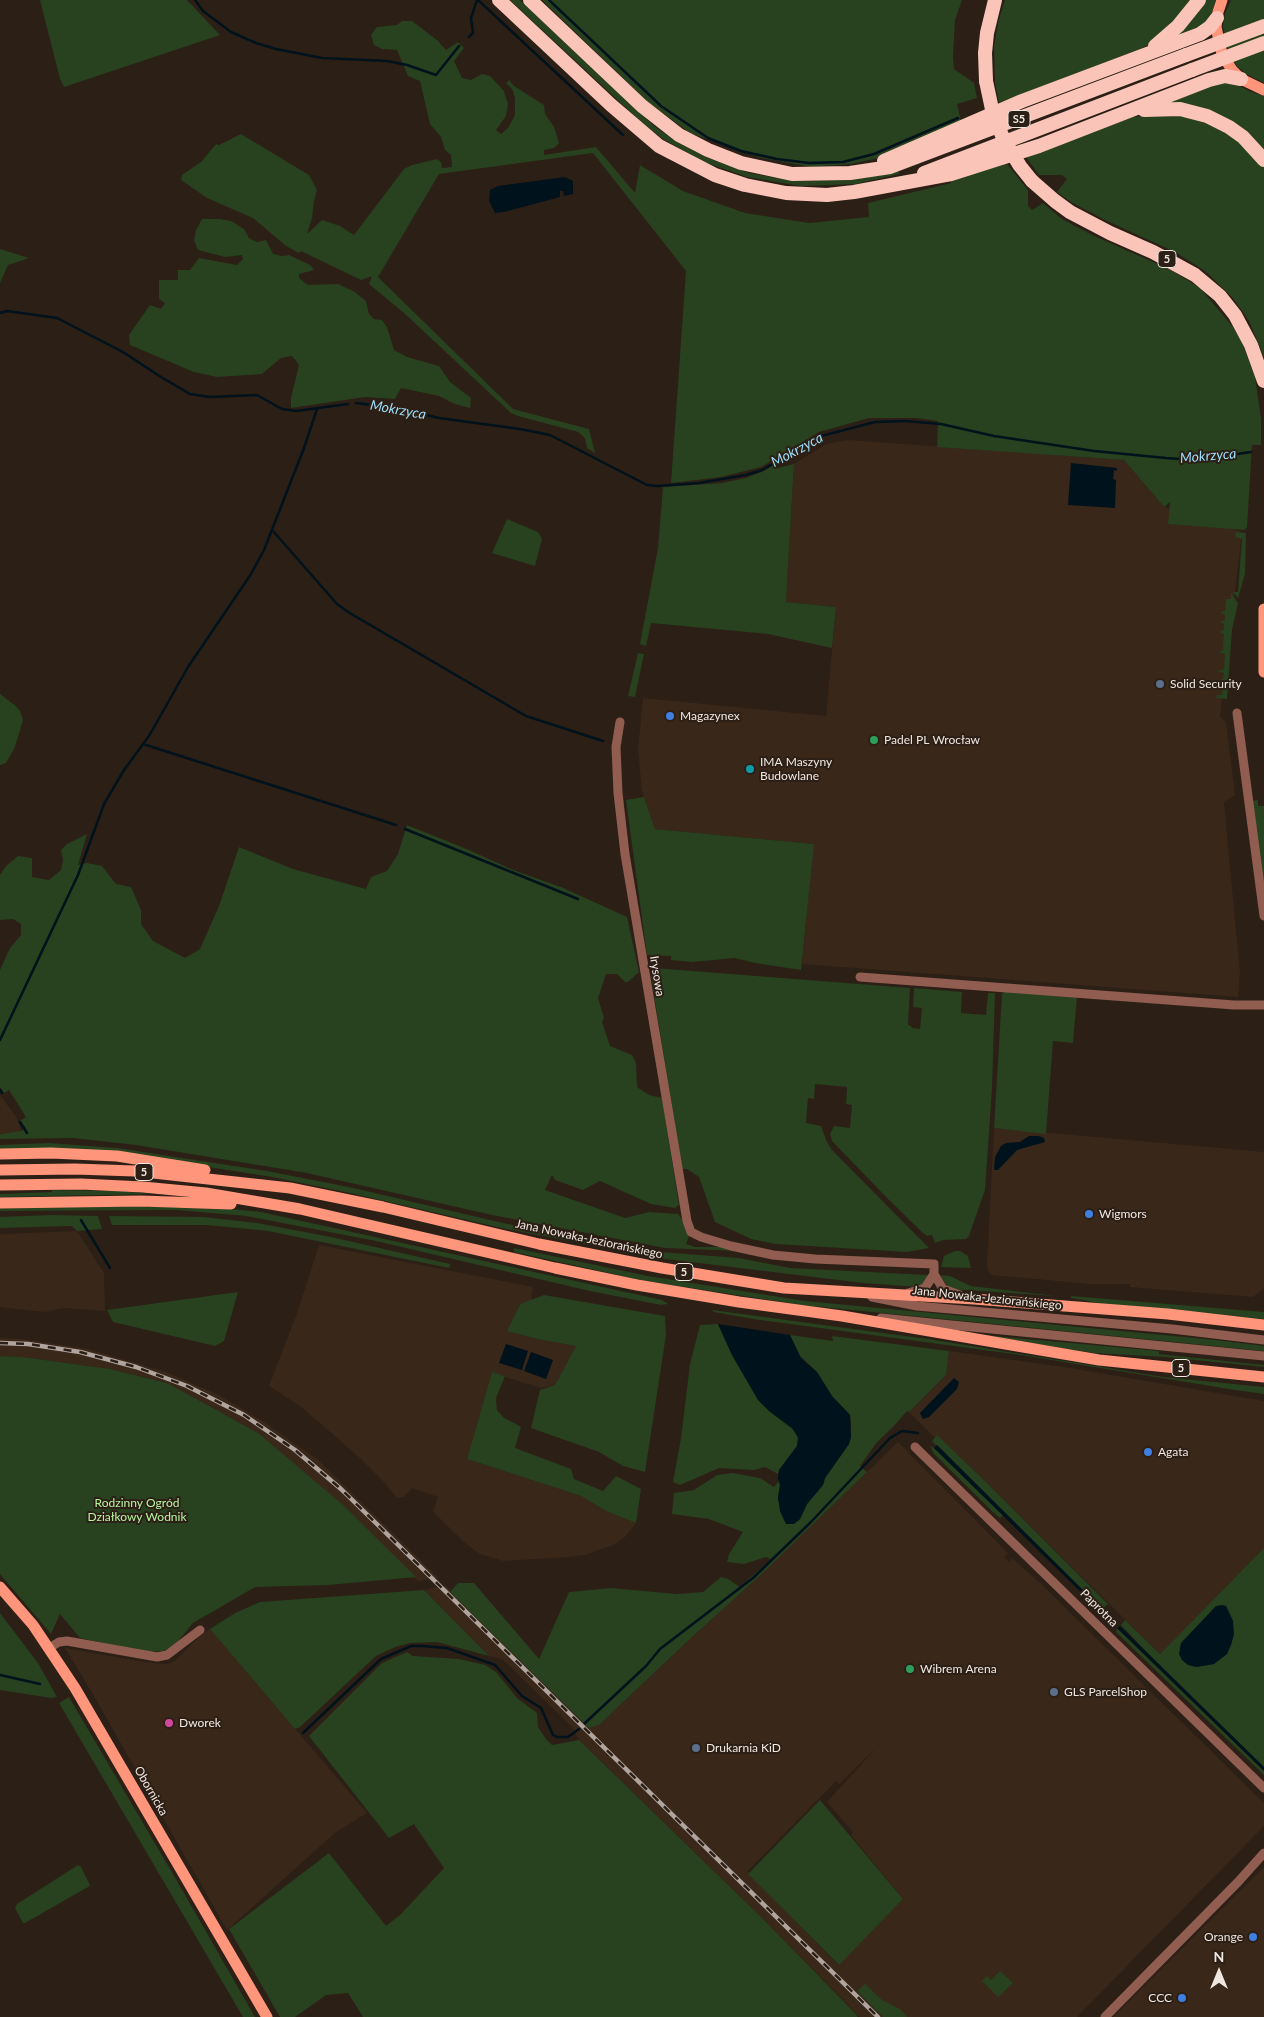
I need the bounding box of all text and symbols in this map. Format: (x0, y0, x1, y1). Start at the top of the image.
road number: S5 (1008, 110, 1030, 128)
road number: 5 (1158, 250, 1176, 268)
water label: Mokrzyca (369, 397, 427, 423)
water label: Mokrzyca (768, 429, 826, 471)
water label: Mokrzyca (1179, 445, 1237, 467)
place label: Solid Security (1170, 677, 1242, 691)
marker: Solid Security (1154, 678, 1166, 690)
place label: Magazynex (680, 709, 740, 723)
marker: Magazynex (664, 710, 676, 722)
place label: Padel PL Wrocław (884, 733, 980, 747)
marker: Padel PL Wrocław (868, 734, 880, 746)
place label: IMA Maszyny Budowlane (760, 755, 832, 783)
marker: IMA Maszyny Budowlane (744, 763, 756, 775)
street label: Irysowa (647, 955, 667, 997)
road number: 5 (135, 1164, 153, 1180)
place label: Wigmors (1099, 1207, 1147, 1221)
marker: Wigmors (1083, 1208, 1095, 1220)
street label: Jana Nowaka-Jeziorańskiego (514, 1216, 664, 1262)
road number: 5 (675, 1264, 693, 1280)
street label: Jana Nowaka-Jeziorańskiego (912, 1283, 1062, 1313)
road number: 5 (1172, 1360, 1190, 1376)
place label: Agata (1158, 1445, 1189, 1459)
marker: Agata (1142, 1446, 1154, 1458)
park label: Rodzinny Ogród Działkowy Wodnik (87, 1496, 187, 1524)
street label: Paprotna (1077, 1586, 1121, 1630)
place label: Wibrem Arena (920, 1662, 997, 1676)
marker: Wibrem Arena (904, 1663, 916, 1675)
place label: GLS ParcelShop (1064, 1685, 1147, 1699)
marker: GLS ParcelShop (1048, 1686, 1060, 1698)
place label: Dworek (179, 1716, 221, 1730)
marker: Dworek (163, 1717, 175, 1729)
place label: Drukarnia KiD (706, 1741, 781, 1755)
marker: Drukarnia KiD (690, 1742, 702, 1754)
street label: Obornicka (131, 1764, 171, 1818)
place label: Orange (1204, 1930, 1243, 1944)
marker: Orange (1247, 1931, 1259, 1943)
north arrow (1194, 1947, 1244, 1997)
text: N (1214, 1948, 1224, 1965)
place label: CCC (1148, 1991, 1172, 2005)
marker: CCC (1176, 1992, 1188, 2004)

